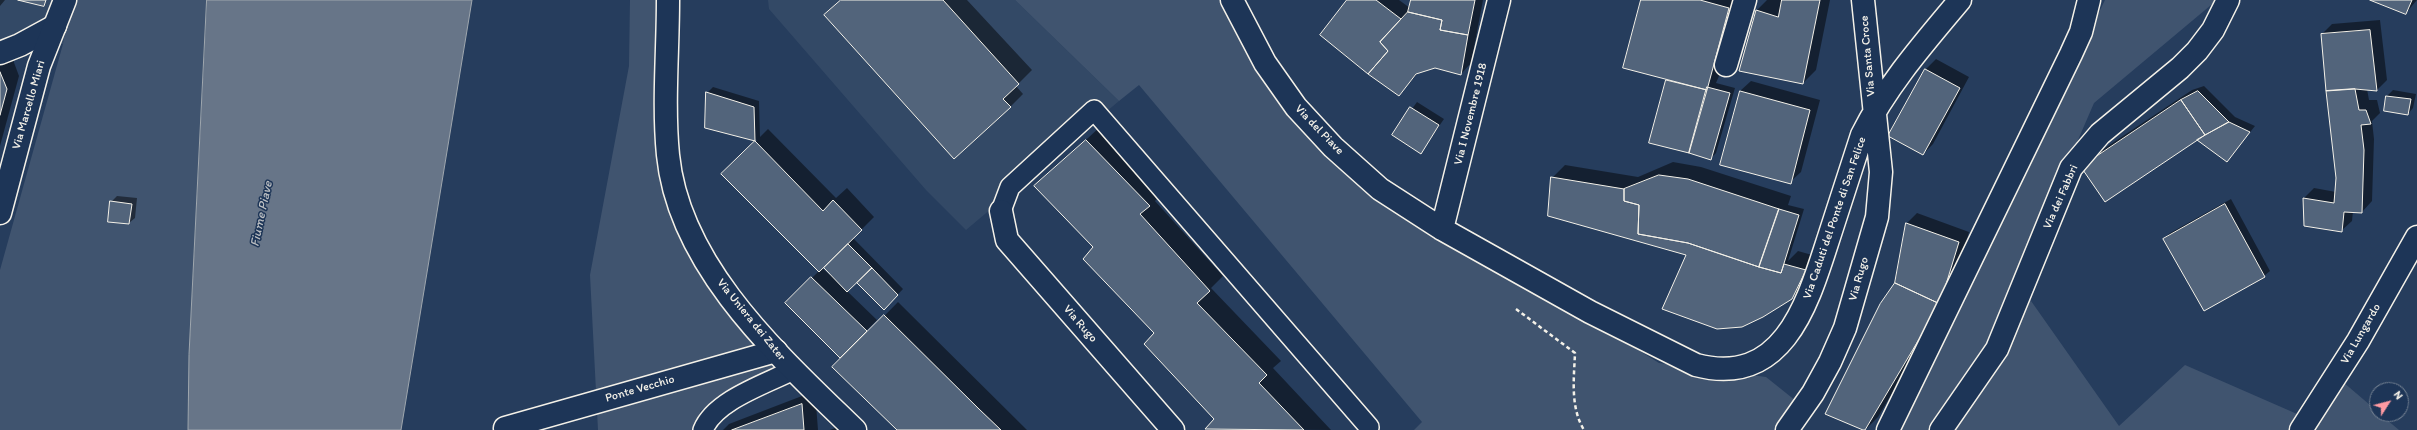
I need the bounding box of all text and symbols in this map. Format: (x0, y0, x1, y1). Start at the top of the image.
street label: Via Santa Croce (1857, 15, 1879, 97)
street label: Via Marcello Miari (9, 59, 49, 151)
street label: Via I Novembre 1918 (1451, 62, 1491, 166)
street label: Via del Piave (1291, 102, 1347, 158)
street label: Via Caduti del Ponte di San Felice (1800, 135, 1870, 301)
street label: Via dei Fabbri (2040, 162, 2082, 232)
water label: Fiume Piave (247, 180, 277, 248)
street label: Via Rugo (1846, 255, 1872, 303)
street label: Via Uniera dei Zater (713, 276, 789, 364)
street label: Via Lungardo (2338, 301, 2384, 367)
street label: Via Rugo (1060, 302, 1100, 346)
street label: Ponte Vecchio (604, 372, 676, 406)
north arrow (2369, 382, 2409, 422)
text: N (2391, 388, 2406, 402)

